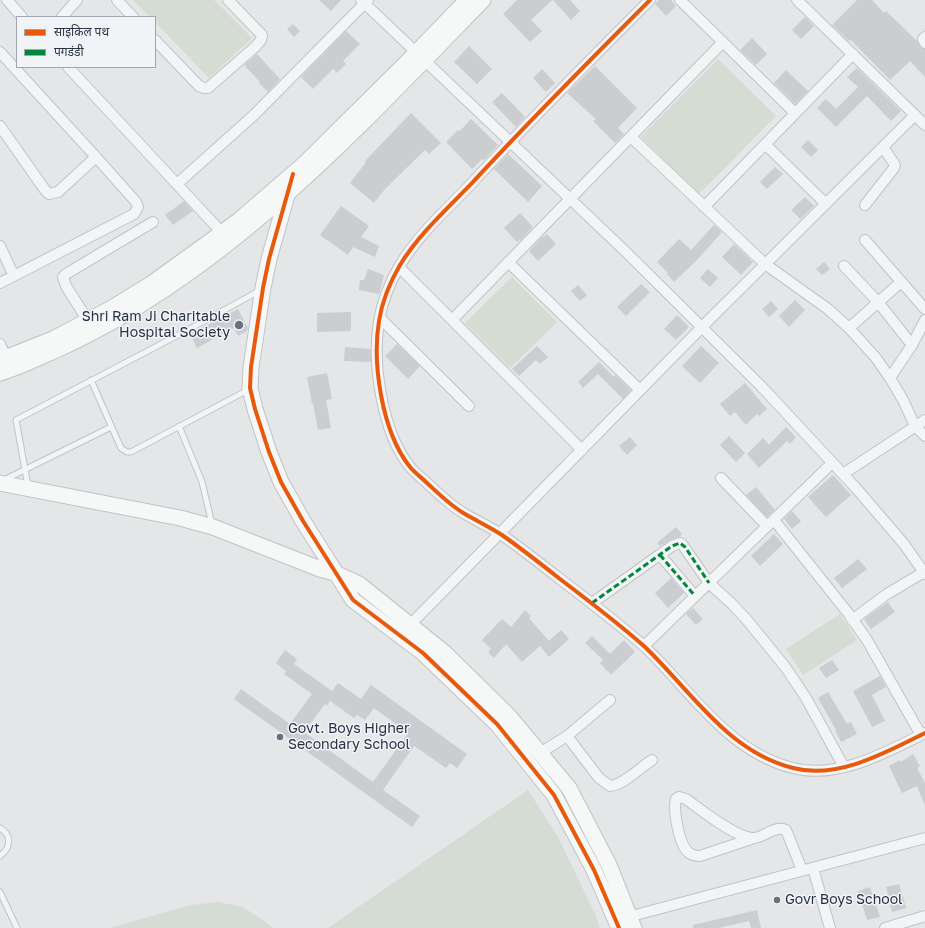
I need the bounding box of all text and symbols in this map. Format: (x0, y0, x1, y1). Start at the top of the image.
legend (16, 16, 156, 68)
text: साइकिल पथ (54, 24, 109, 39)
text: पगडंडी (54, 44, 84, 59)
place label: Shri Ram Ji Charitable Hospital Society (82, 309, 230, 342)
marker: Shri Ram Ji Charitable Hospital Society (233, 319, 245, 331)
place label: Govt. Boys Higher Secondary School (288, 721, 410, 754)
marker: Govt. Boys Higher Secondary School (275, 732, 285, 742)
place label: Govr Boys School (785, 892, 903, 908)
marker: Govr Boys School (772, 895, 782, 905)

